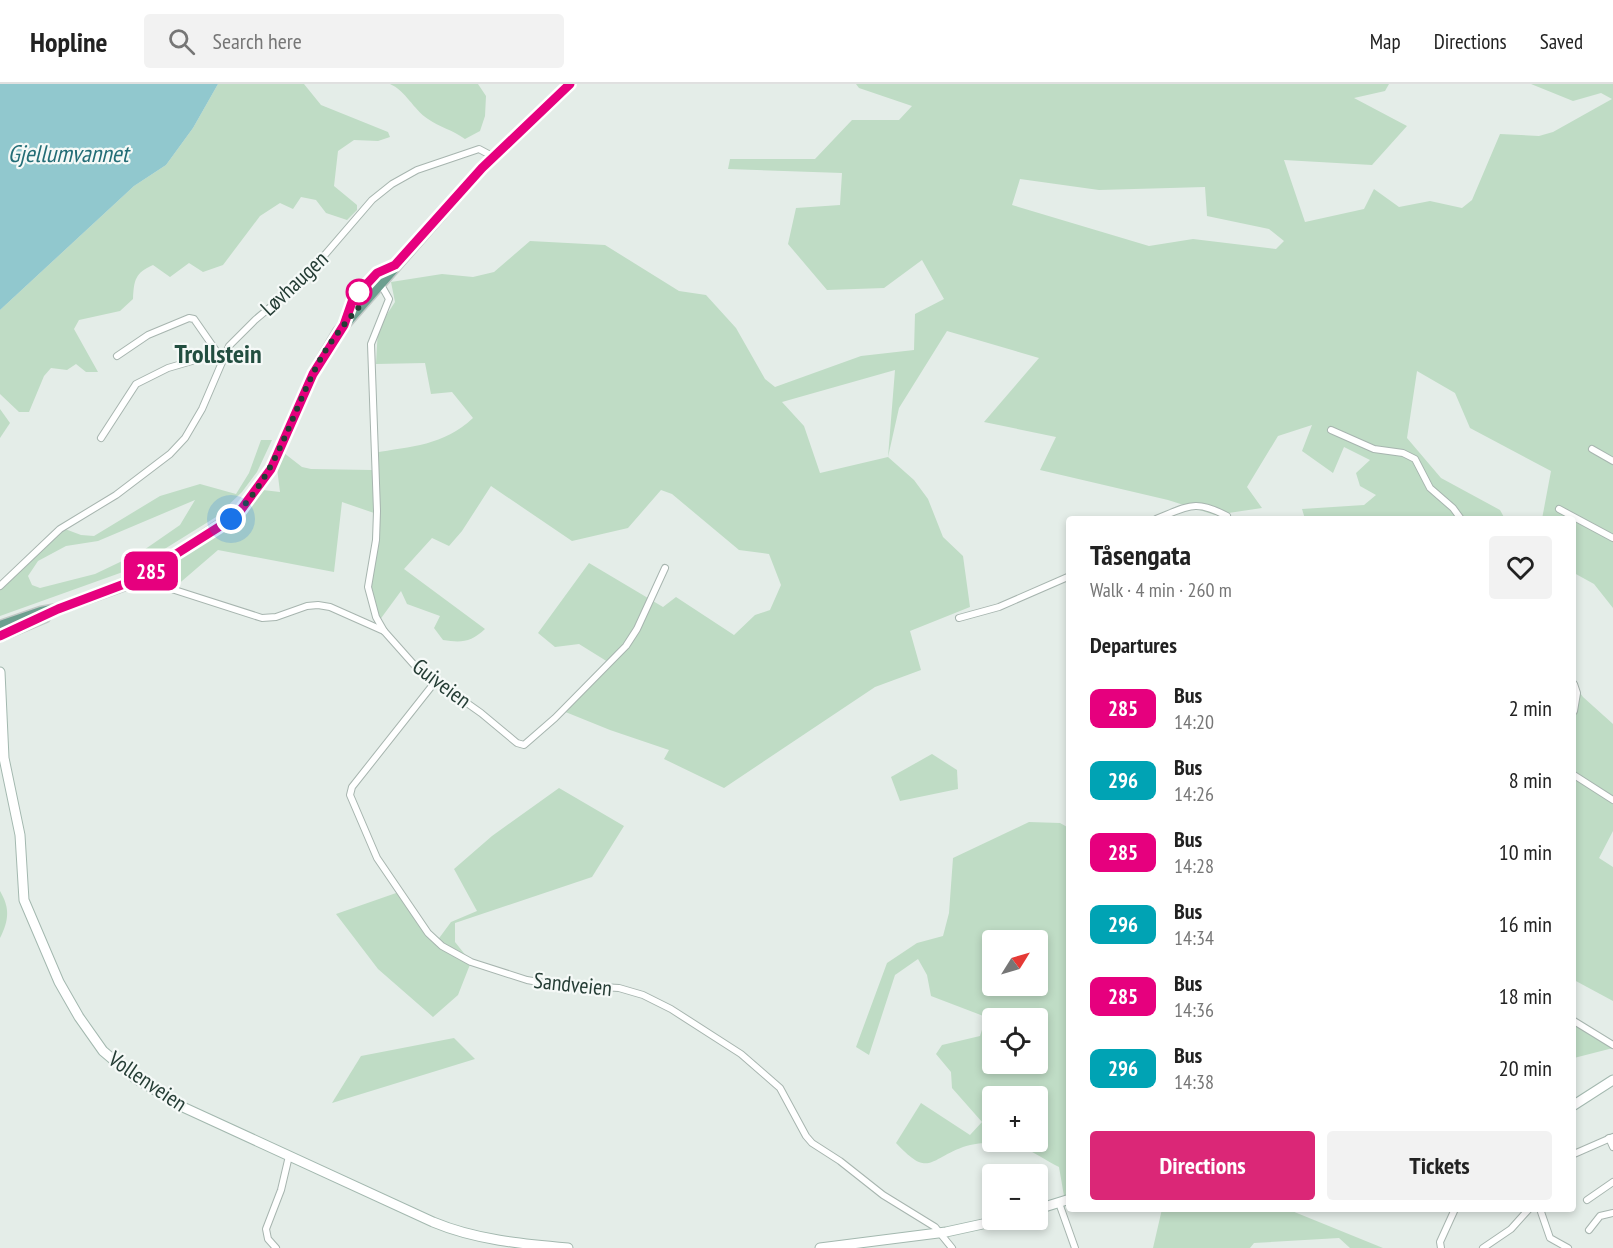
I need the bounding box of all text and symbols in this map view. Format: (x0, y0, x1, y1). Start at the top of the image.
search box (144, 14, 564, 68)
text: Hopline (30, 23, 108, 60)
icon: search (165, 25, 198, 58)
text: Search here (213, 27, 302, 55)
text: Map (1370, 28, 1401, 55)
text: Directions (1434, 28, 1507, 55)
text: Saved (1540, 28, 1583, 55)
water label: Gjellumvannet (8, 138, 131, 169)
street label: Løvhaugen (254, 245, 334, 321)
unlabelled marker (346, 279, 372, 305)
district label: Trollstein (174, 337, 262, 370)
your location (216, 504, 246, 534)
text: Tåsengata (1090, 536, 1191, 573)
button: heart (1489, 536, 1552, 599)
line badge: 285 (116, 552, 186, 590)
text: 285 (136, 558, 166, 585)
text: Walk · 4 min · 260 m (1090, 577, 1232, 603)
text: Departures (1090, 631, 1177, 659)
street label: Guiveien (407, 652, 477, 714)
text: Bus (1174, 681, 1202, 709)
text: 2 min (1509, 694, 1552, 722)
text: 285 (1108, 695, 1138, 722)
text: 14:20 (1174, 709, 1214, 735)
text: Bus (1174, 753, 1202, 781)
text: 8 min (1509, 766, 1552, 794)
text: 296 (1108, 767, 1138, 794)
text: 14:26 (1174, 781, 1214, 807)
text: Bus (1174, 825, 1202, 853)
text: 10 min (1499, 838, 1552, 866)
text: 285 (1108, 839, 1138, 866)
text: 14:28 (1174, 853, 1214, 879)
text: Bus (1174, 897, 1202, 925)
text: 16 min (1499, 910, 1552, 938)
text: 296 (1108, 911, 1138, 938)
text: 14:34 (1174, 925, 1214, 951)
north arrow (982, 930, 1048, 996)
map controls (982, 930, 1048, 1230)
street label: Sandveien (532, 966, 614, 1002)
text: Bus (1174, 969, 1202, 997)
text: 18 min (1499, 982, 1552, 1010)
text: 285 (1108, 983, 1138, 1010)
text: 14:36 (1174, 997, 1214, 1023)
button: locate (982, 1008, 1048, 1074)
text: Bus (1174, 1041, 1202, 1069)
street label: Vollenveien (103, 1044, 193, 1117)
text: 20 min (1499, 1054, 1552, 1082)
text: 296 (1108, 1055, 1138, 1082)
text: 14:38 (1174, 1069, 1214, 1095)
button: + (982, 1086, 1048, 1152)
button: Directions (1090, 1131, 1315, 1200)
button: Tickets (1327, 1131, 1552, 1200)
button: − (982, 1164, 1048, 1230)

